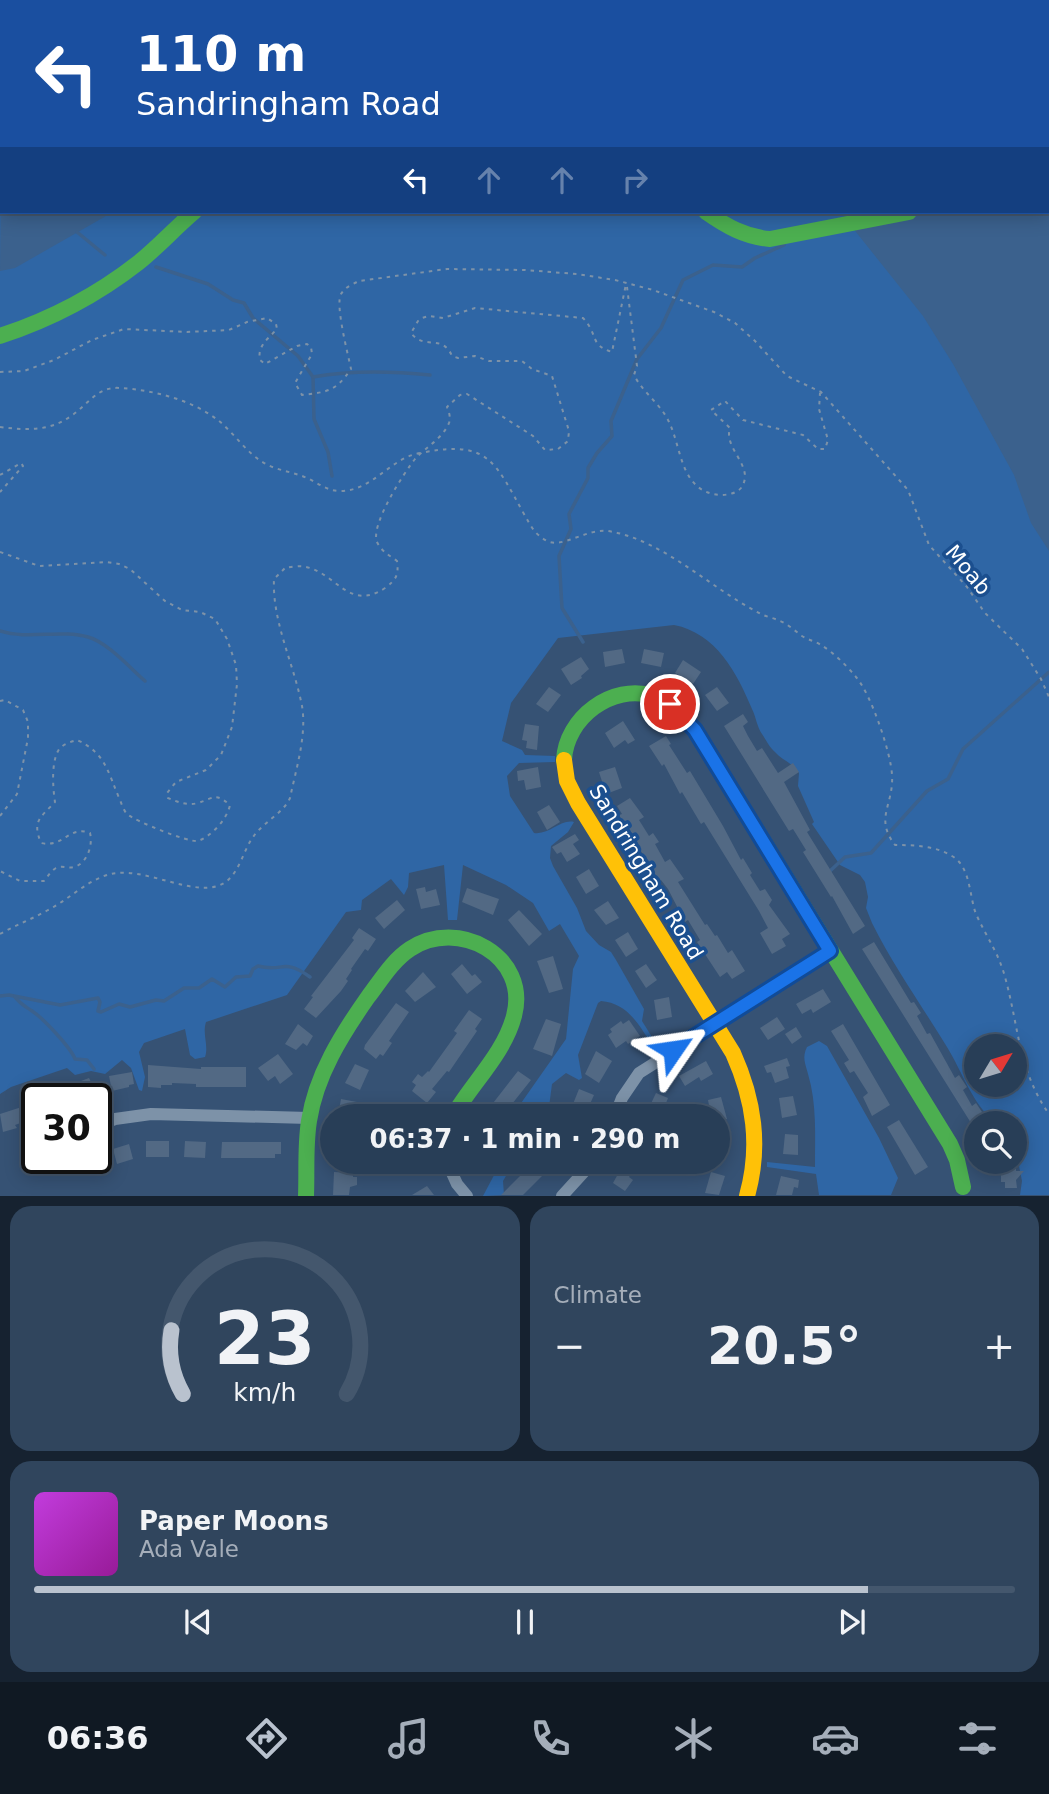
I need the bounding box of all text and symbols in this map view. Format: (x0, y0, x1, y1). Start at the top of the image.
text: 110 m (136, 26, 306, 83)
icon: left (21, 28, 112, 119)
text: Sandringham Road (136, 85, 441, 123)
icon: left (397, 161, 435, 199)
icon: ahead (470, 161, 508, 199)
icon: ahead (543, 161, 581, 199)
icon: right (616, 161, 654, 199)
street label: Moab (940, 540, 996, 600)
pin (640, 674, 700, 734)
icon: arrive (651, 685, 689, 723)
street label: Sandringham Road (584, 780, 708, 964)
position arrow (636, 1013, 710, 1087)
north arrow (964, 1034, 1027, 1097)
map controls (964, 1034, 1027, 1174)
speed limit sign: 30 (21, 1083, 112, 1174)
button: search (964, 1111, 1027, 1174)
text: 06:37 · 1 min · 290 m (370, 1124, 680, 1154)
text: Climate (554, 1282, 642, 1308)
text: 23 (214, 1297, 315, 1382)
text: 20.5° (707, 1316, 861, 1376)
text: − (554, 1324, 585, 1368)
text: + (983, 1324, 1015, 1368)
text: km/h (233, 1378, 296, 1407)
text: Paper Moons (139, 1506, 329, 1536)
text: Ada Vale (139, 1536, 239, 1562)
icon: previous (179, 1603, 217, 1641)
icon: pause (506, 1603, 544, 1641)
icon: next (833, 1603, 871, 1641)
icon: directions (242, 1714, 291, 1763)
icon: music (384, 1714, 433, 1763)
icon: phone (526, 1714, 575, 1763)
icon: climate (669, 1714, 718, 1763)
icon: car (811, 1714, 860, 1763)
icon: filters (953, 1714, 1002, 1763)
text: 06:36 (47, 1719, 149, 1757)

